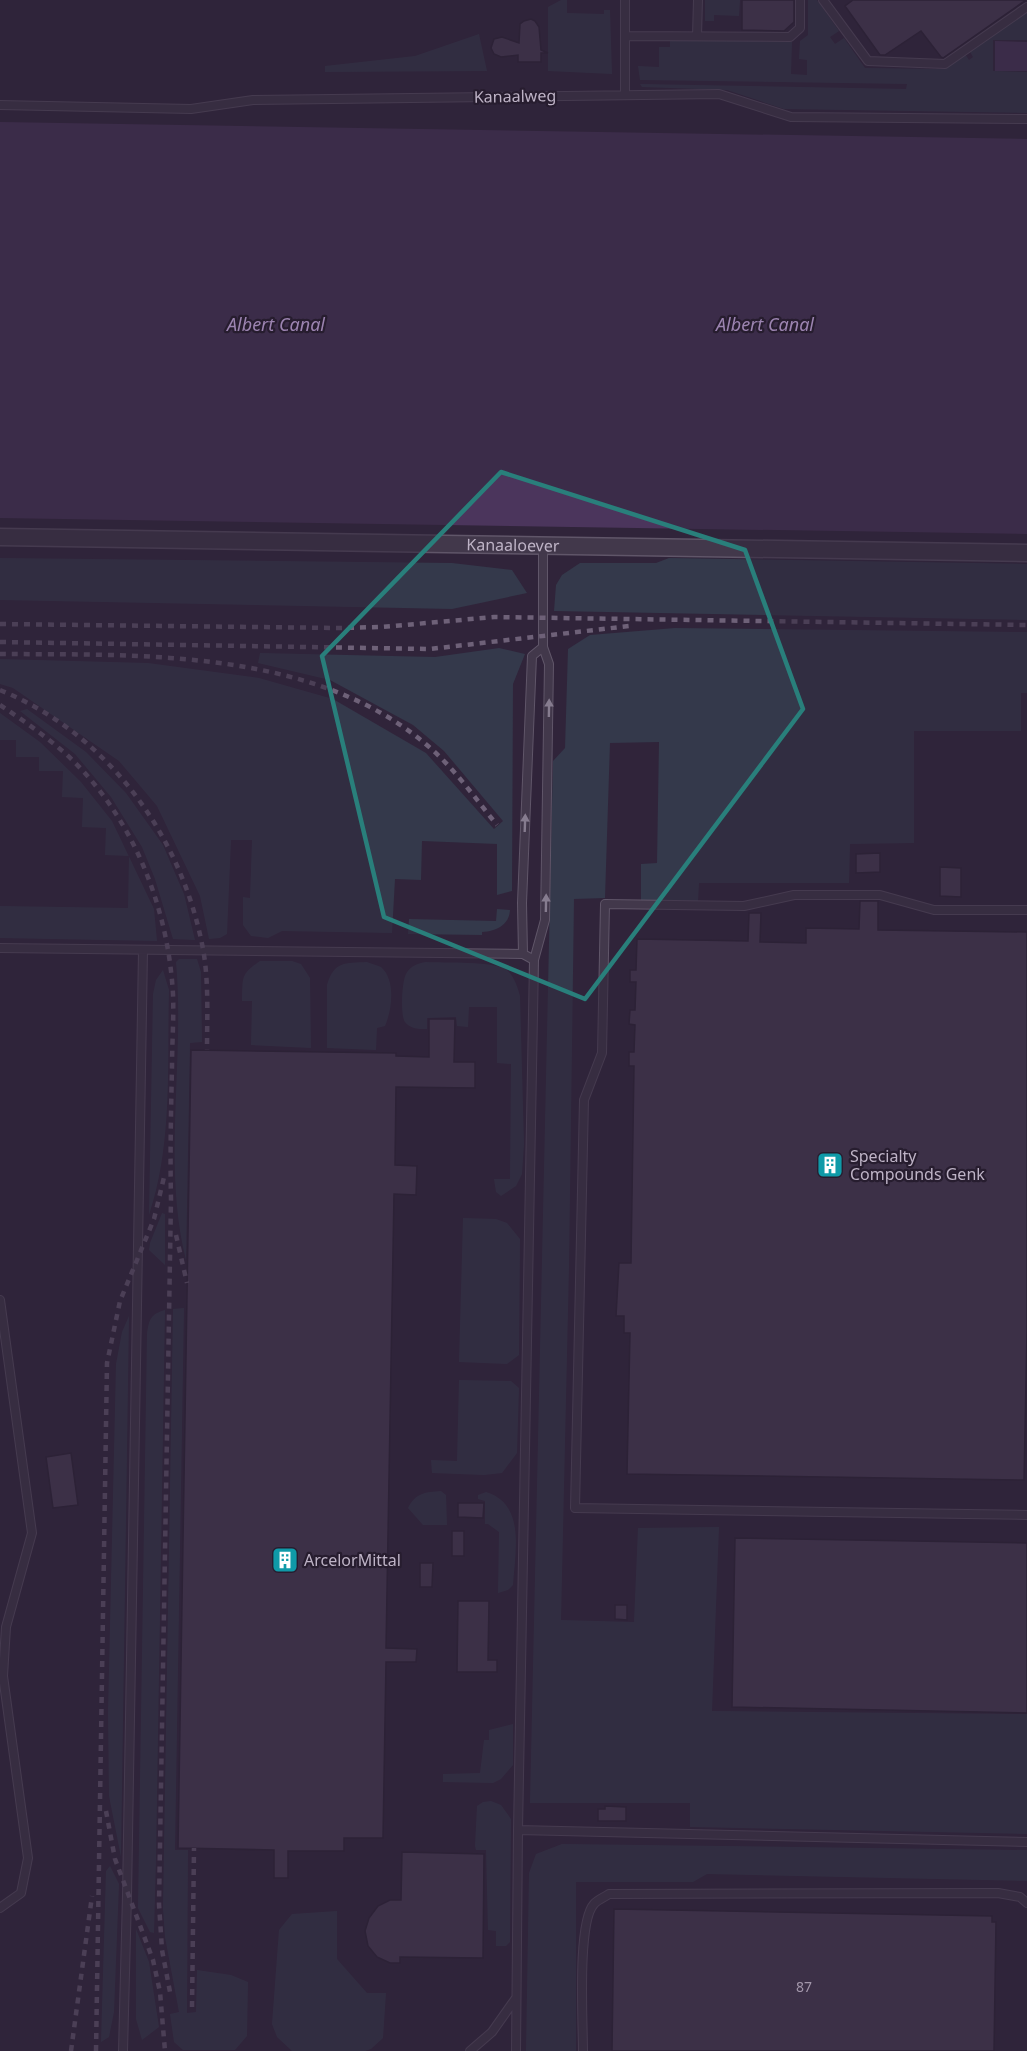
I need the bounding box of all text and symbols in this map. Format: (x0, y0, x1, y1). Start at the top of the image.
street label: Kanaalweg (474, 84, 556, 108)
water label: Albert Canal (225, 312, 325, 336)
water label: Albert Canal (714, 312, 814, 336)
street label: Kanaaloever (466, 533, 560, 557)
one-way arrow (544, 698, 553, 717)
one-way arrow (520, 814, 530, 833)
one-way arrow (541, 893, 550, 912)
place label: Specialty Compounds Genk (850, 1145, 985, 1185)
building icon: Specialty Compounds Genk (815, 1150, 845, 1180)
building icon: ArcelorMittal (270, 1545, 300, 1575)
place label: ArcelorMittal (304, 1549, 401, 1571)
house number: 87 (796, 1977, 812, 1996)

